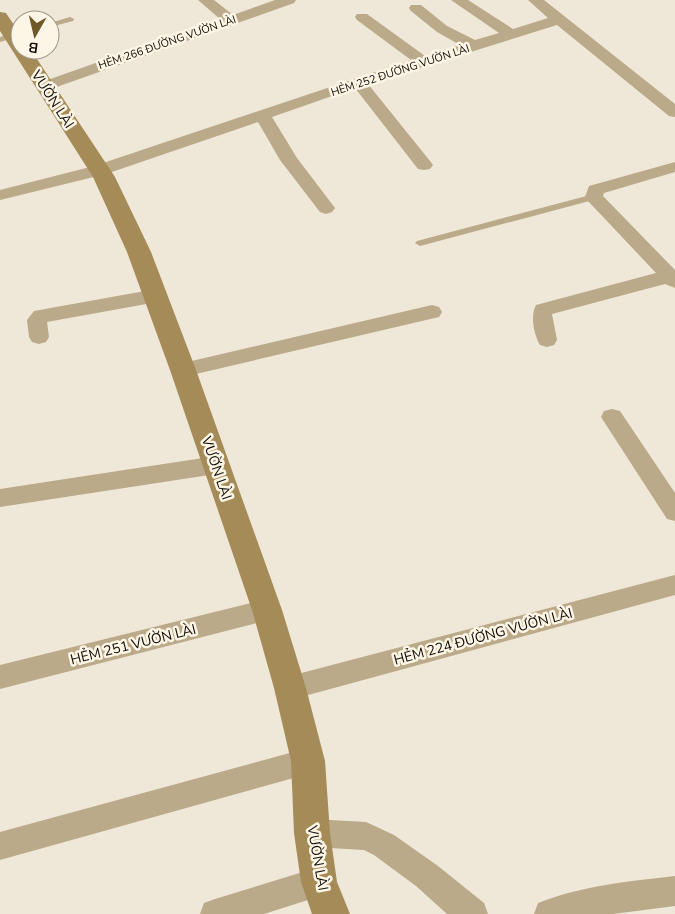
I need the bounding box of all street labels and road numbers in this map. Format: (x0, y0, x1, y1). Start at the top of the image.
street label: HẺM 266 ĐƯỜNG VƯỜN LÀI (96, 11, 238, 73)
street label: HẺM 252 ĐƯỜNG VƯỜN LÀI (329, 40, 471, 100)
street label: VƯỜN LÀI (26, 66, 78, 132)
street label: VƯỜN LÀI (197, 433, 236, 502)
street label: HẺM 224 ĐƯỜNG VƯỜN LÀI (392, 603, 575, 670)
street label: HẺM 251 VƯỜN LÀI (68, 620, 198, 669)
street label: VƯỜN LÀI (302, 823, 333, 892)

